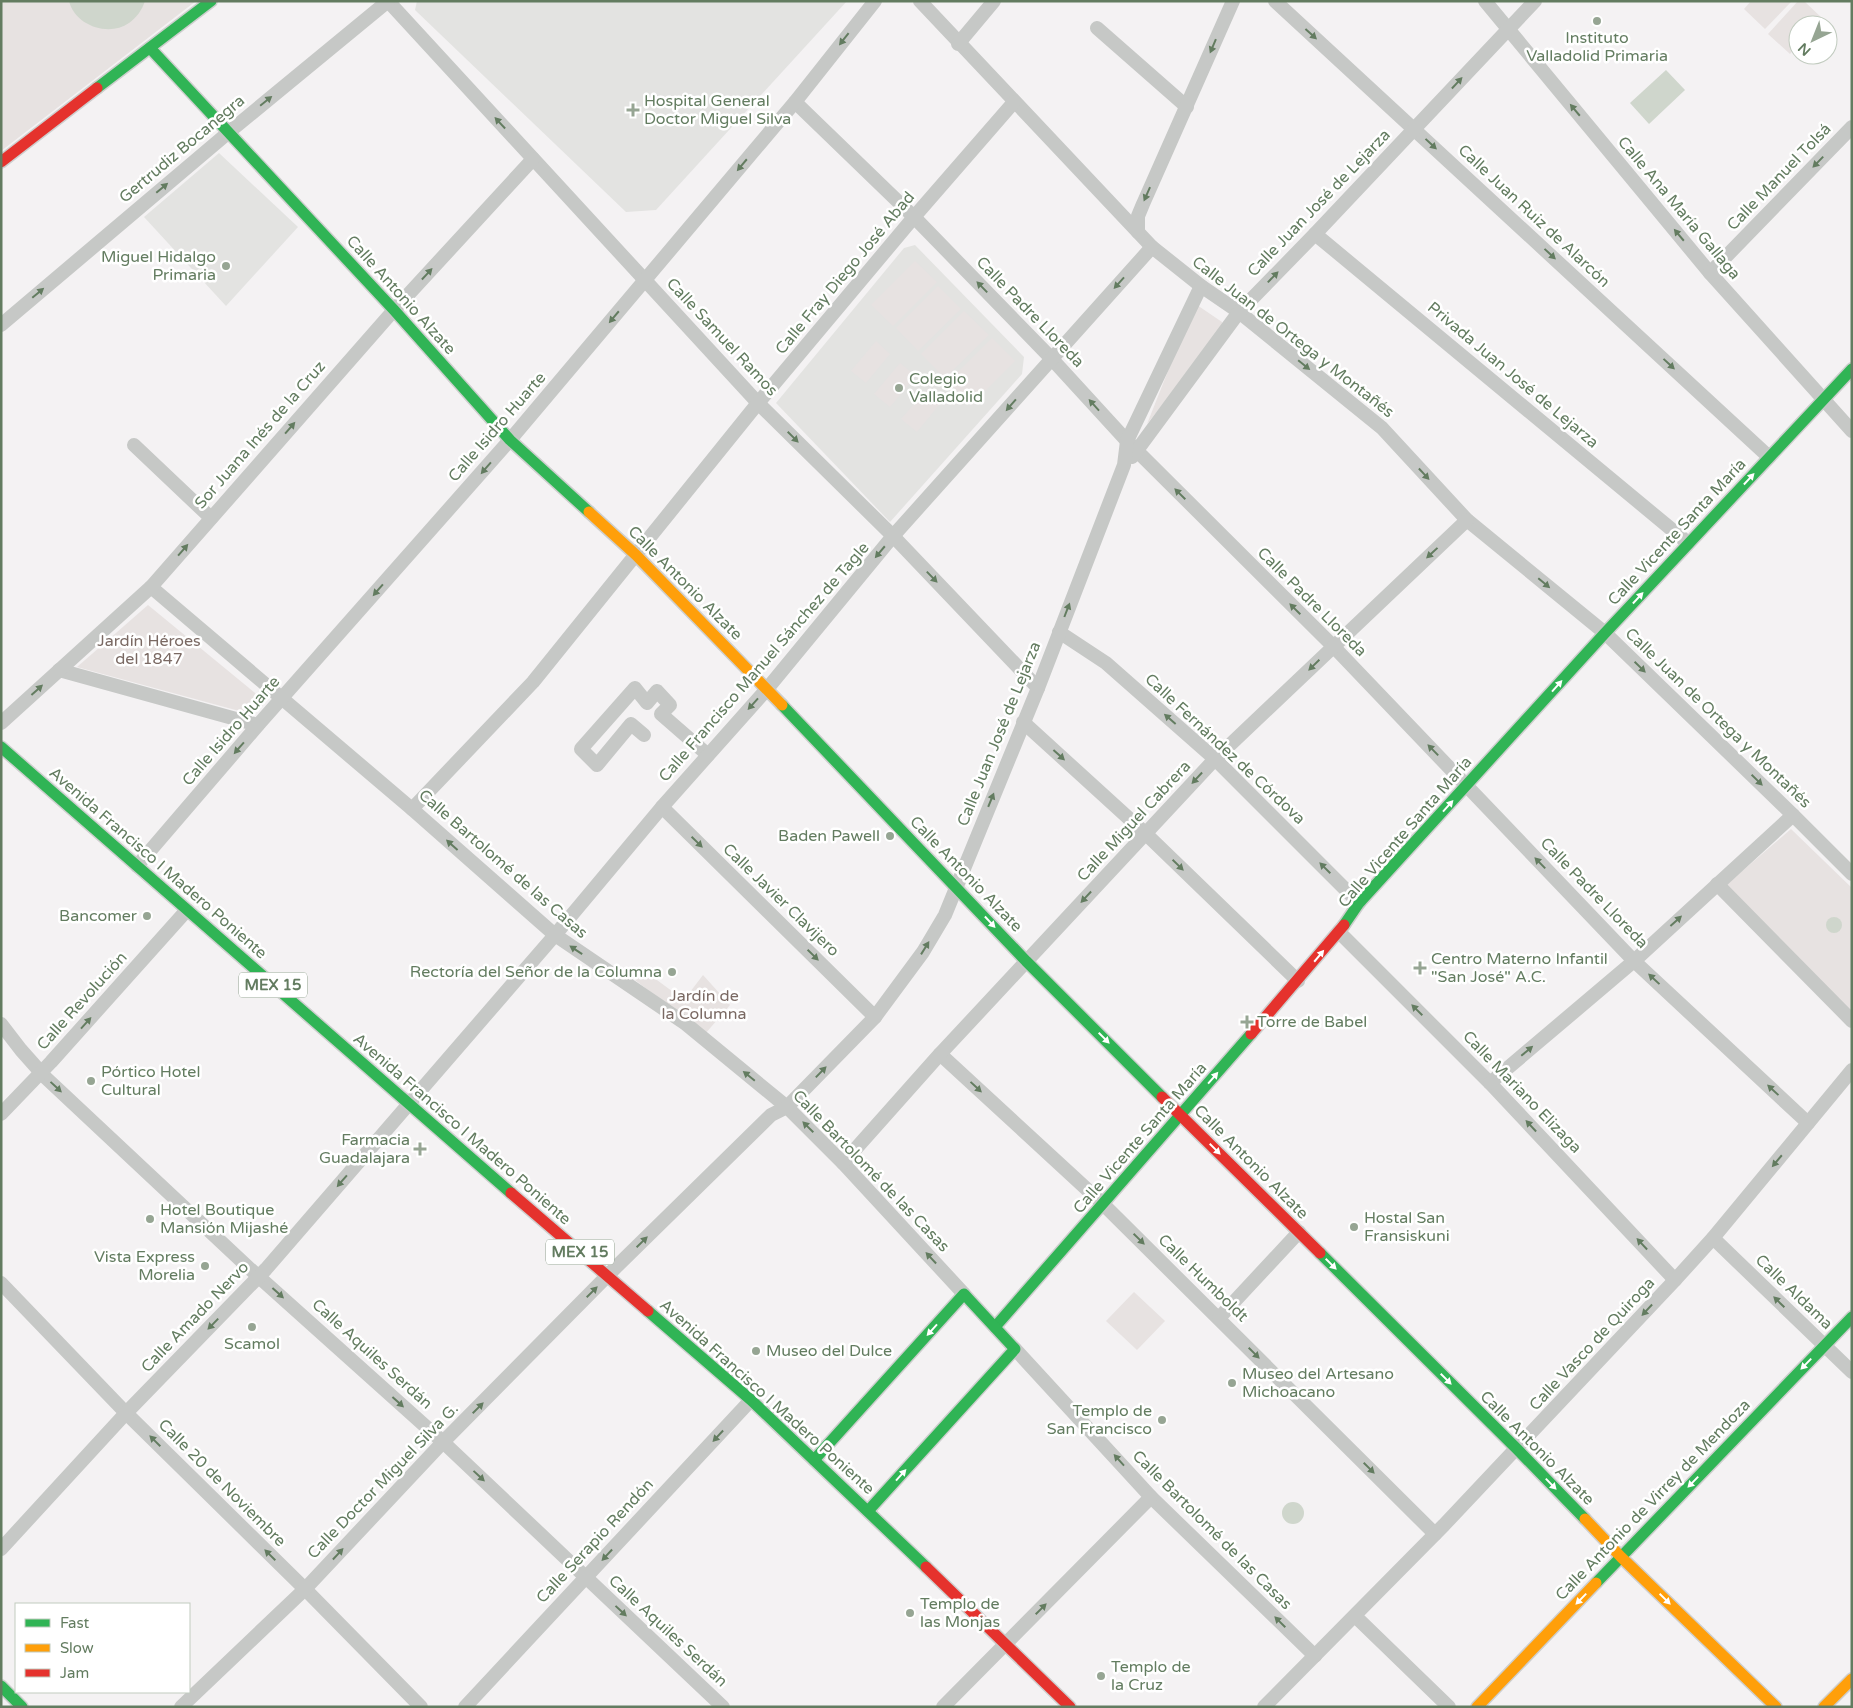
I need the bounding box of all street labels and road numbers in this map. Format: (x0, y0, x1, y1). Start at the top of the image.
street label: Gertrudiz Bocanegra (115, 91, 249, 207)
street label: Calle Manuel Tolsá (1723, 119, 1835, 235)
street label: Calle Juan José de Lejarza (1243, 125, 1395, 281)
street label: Calle Ana María Gallaga (1613, 132, 1745, 284)
street label: Calle Juan Ruiz de Alarcón (1454, 140, 1614, 292)
street label: Calle Fray Diego José Abad (771, 188, 919, 358)
street label: Calle Antonio Alzate (342, 231, 460, 359)
street label: Calle Padre Lloreda (972, 252, 1088, 372)
street label: Calle Juan de Ortega y Montañés (1188, 252, 1398, 422)
street label: Calle Samuel Ramos (662, 274, 782, 400)
street label: Privada Juan José de Lejarza (1423, 298, 1603, 452)
street label: Sor Juana Inés de la Cruz (190, 357, 330, 513)
street label: Calle Isidro Huarte (444, 368, 550, 486)
street label: Calle Vicente Santa María (1604, 454, 1750, 610)
street label: Calle Antonio Alzate (624, 522, 746, 644)
street label: Calle Francisco Manuel Sánchez de Tagle (654, 538, 874, 786)
street label: Calle Padre Lloreda (1253, 543, 1371, 661)
street label: Calle Juan de Ortega y Montañés (1621, 624, 1815, 812)
street label: Calle Juan José de Lejarza (953, 639, 1045, 829)
street label: Calle Fernández de Córdova (1141, 669, 1309, 829)
street label: Calle Isidro Huarte (178, 672, 284, 790)
street label: Calle Vicente Santa María (1334, 752, 1476, 912)
street label: Calle Miguel Cabrera (1073, 756, 1195, 886)
street label: Avenida Francisco I Madero Poniente (45, 763, 271, 963)
street label: Calle Bartolomé de las Casas (414, 785, 592, 943)
street label: Calle Antonio Alzate (905, 812, 1027, 936)
street label: Calle Padre Lloreda (1536, 833, 1652, 953)
street label: Calle Javier Clavijero (718, 839, 844, 961)
street label: Calle Revolución (33, 948, 131, 1054)
road number: MEX 15 (239, 972, 307, 998)
street label: Calle Mariano Elizaga (1458, 1027, 1586, 1157)
street label: Avenida Francisco I Madero Poniente (349, 1029, 575, 1229)
street label: Calle Vicente Santa María (1069, 1058, 1211, 1218)
street label: Calle Bartolomé de las Casas (788, 1086, 954, 1256)
street label: Calle Antonio Alzate (1190, 1101, 1312, 1223)
street label: Calle Humboldt (1154, 1230, 1252, 1326)
road number: MEX 15 (546, 1240, 614, 1264)
street label: Calle Aldama (1751, 1250, 1837, 1334)
street label: Calle Amado Nervo (137, 1257, 253, 1377)
street label: Calle Vasco de Quiroga (1525, 1273, 1659, 1415)
street label: Calle Aquiles Serdán (308, 1295, 436, 1413)
street label: Avenida Francisco I Madero Poniente (655, 1295, 879, 1499)
street label: Calle Antonio Alzate (1476, 1387, 1598, 1509)
street label: Calle Antonio de Virrey de Mendoza (1551, 1395, 1755, 1605)
street label: Calle Doctor Miguel Silva G. (303, 1399, 463, 1563)
street label: Calle 20 de Noviembre (154, 1415, 290, 1551)
street label: Calle Bartolomé de las Casas (1128, 1446, 1296, 1614)
street label: Calle Serapio Rendón (532, 1475, 658, 1607)
street label: Calle Aquiles Serdán (604, 1571, 732, 1691)

